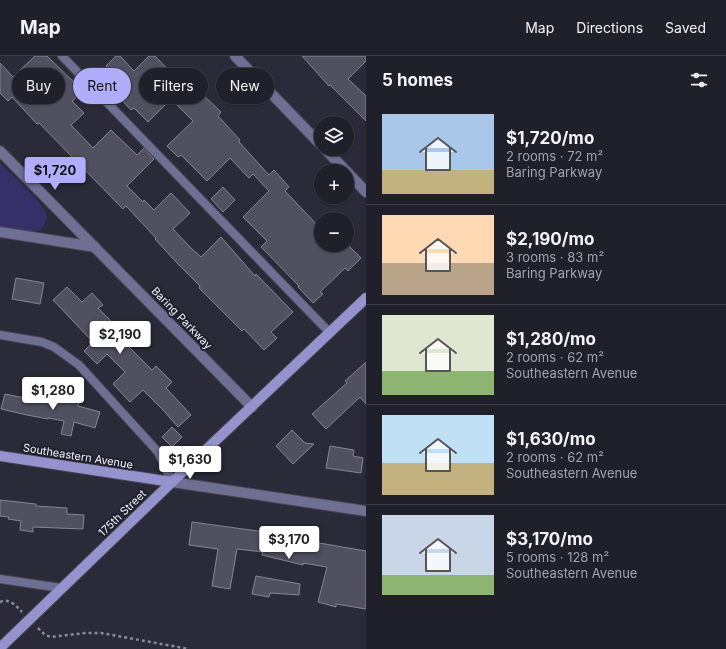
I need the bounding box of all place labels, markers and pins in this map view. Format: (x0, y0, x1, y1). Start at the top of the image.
pin: $1,720 (22, 157, 88, 191)
pin: $2,190 (87, 321, 153, 355)
pin: $1,280 (20, 377, 86, 411)
pin: $1,630 (157, 446, 223, 480)
pin: $3,170 (256, 526, 322, 560)

